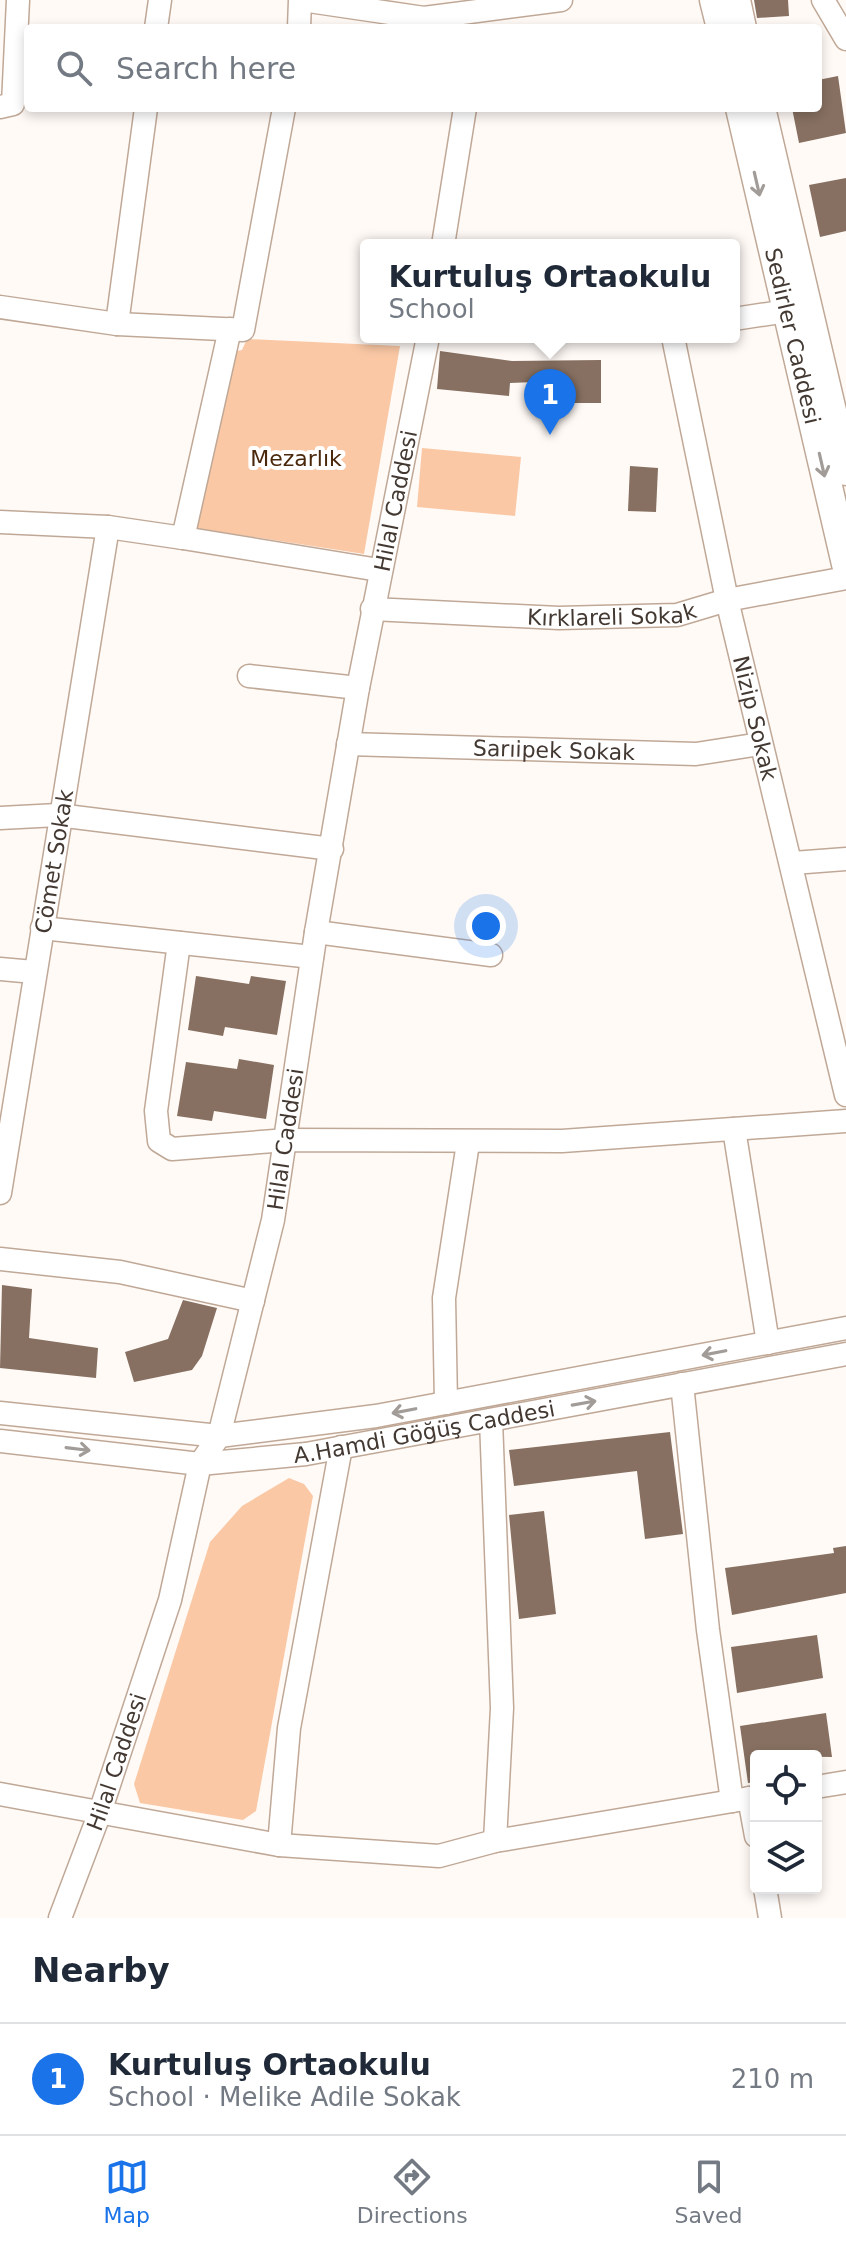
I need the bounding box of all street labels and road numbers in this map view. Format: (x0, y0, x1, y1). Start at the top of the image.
street label: Sedirler Caddesi (760, 245, 826, 427)
street label: Hilal Caddesi (369, 428, 422, 574)
street label: Kırklareli Sokak (527, 597, 699, 631)
street label: Nizip Sokak (728, 653, 782, 783)
street label: Sarıipek Sokak (473, 735, 636, 765)
street label: Cömet Sokak (30, 787, 78, 935)
street label: Hilal Caddesi (262, 1066, 308, 1212)
street label: A.Hamdi Göğüş Caddesi (293, 1396, 557, 1468)
street label: Hilal Caddesi (82, 1690, 151, 1834)

